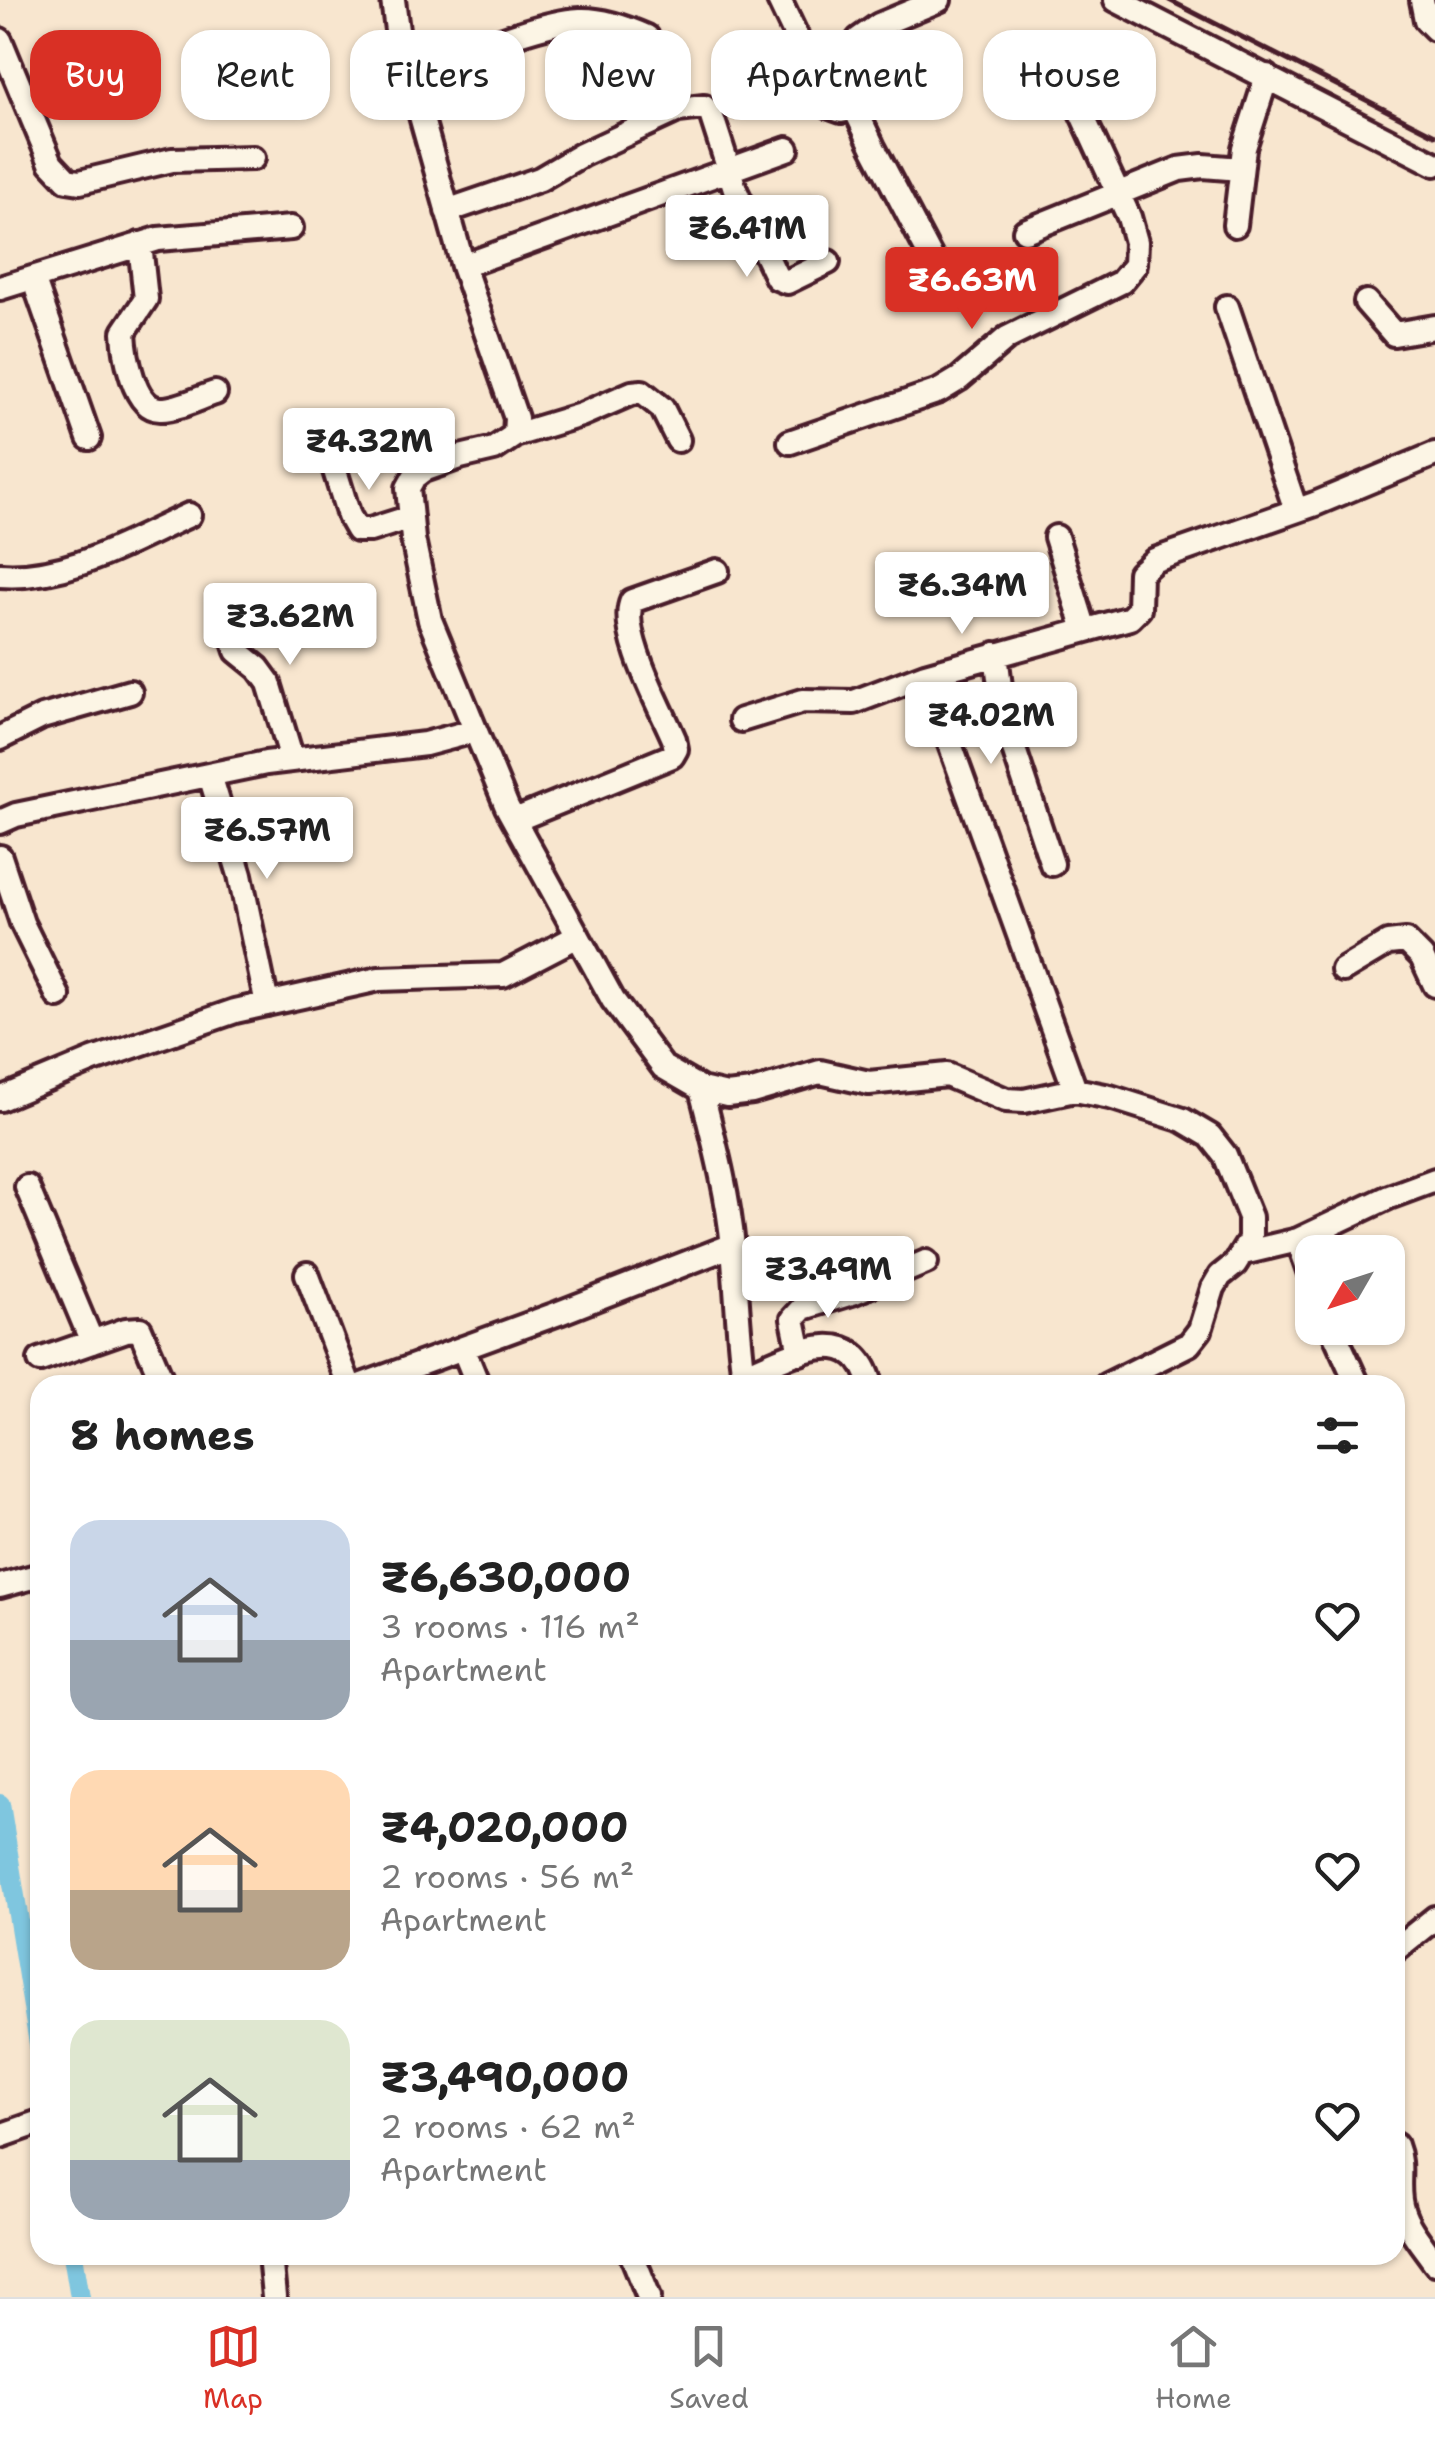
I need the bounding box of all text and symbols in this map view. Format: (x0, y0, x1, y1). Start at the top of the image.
chip: Buy (30, 30, 161, 120)
chip: Rent (181, 30, 330, 120)
chip: Filters (350, 30, 525, 120)
chip: New (545, 30, 691, 120)
chip: Apartment (711, 30, 963, 120)
chip: House (983, 30, 1156, 120)
pin: ₹6.41M (666, 195, 828, 280)
text: ₹6.41M (687, 206, 807, 249)
pin: ₹6.63M (891, 247, 1053, 332)
text: ₹6.63M (907, 258, 1037, 301)
pin: ₹4.32M (288, 408, 450, 493)
text: ₹4.32M (305, 419, 433, 462)
pin: ₹6.34M (881, 552, 1043, 637)
text: ₹6.34M (897, 563, 1027, 606)
pin: ₹3.62M (209, 583, 371, 668)
text: ₹3.62M (226, 594, 354, 637)
pin: ₹4.02M (910, 682, 1072, 767)
text: ₹4.02M (927, 693, 1055, 736)
pin: ₹6.57M (186, 797, 348, 882)
text: ₹6.57M (203, 808, 331, 851)
north arrow (1295, 1235, 1405, 1345)
map controls (1295, 1235, 1405, 1345)
pin: ₹3.49M (747, 1236, 909, 1321)
text: ₹3.49M (764, 1247, 892, 1290)
text: 8 homes (70, 1407, 255, 1463)
icon: filters (1310, 1408, 1365, 1463)
text: ₹6,630,000 (380, 1549, 631, 1605)
icon: home (150, 1560, 270, 1680)
icon: heart (1310, 1593, 1365, 1648)
text: 3 rooms · 116 m² (380, 1605, 640, 1648)
text: Apartment (380, 1648, 547, 1691)
text: ₹4,020,000 (380, 1799, 629, 1855)
icon: home (150, 1810, 270, 1930)
icon: heart (1310, 1843, 1365, 1898)
text: 2 rooms · 56 m² (380, 1855, 634, 1898)
text: Apartment (380, 1898, 547, 1941)
text: ₹3,490,000 (380, 2049, 629, 2105)
icon: home (150, 2060, 270, 2180)
icon: heart (1310, 2093, 1365, 2148)
text: 2 rooms · 62 m² (380, 2105, 636, 2148)
text: Apartment (380, 2148, 547, 2191)
tab: Map (203, 2319, 263, 2417)
tab: Saved (669, 2319, 749, 2417)
tab: Home (1155, 2319, 1232, 2417)

